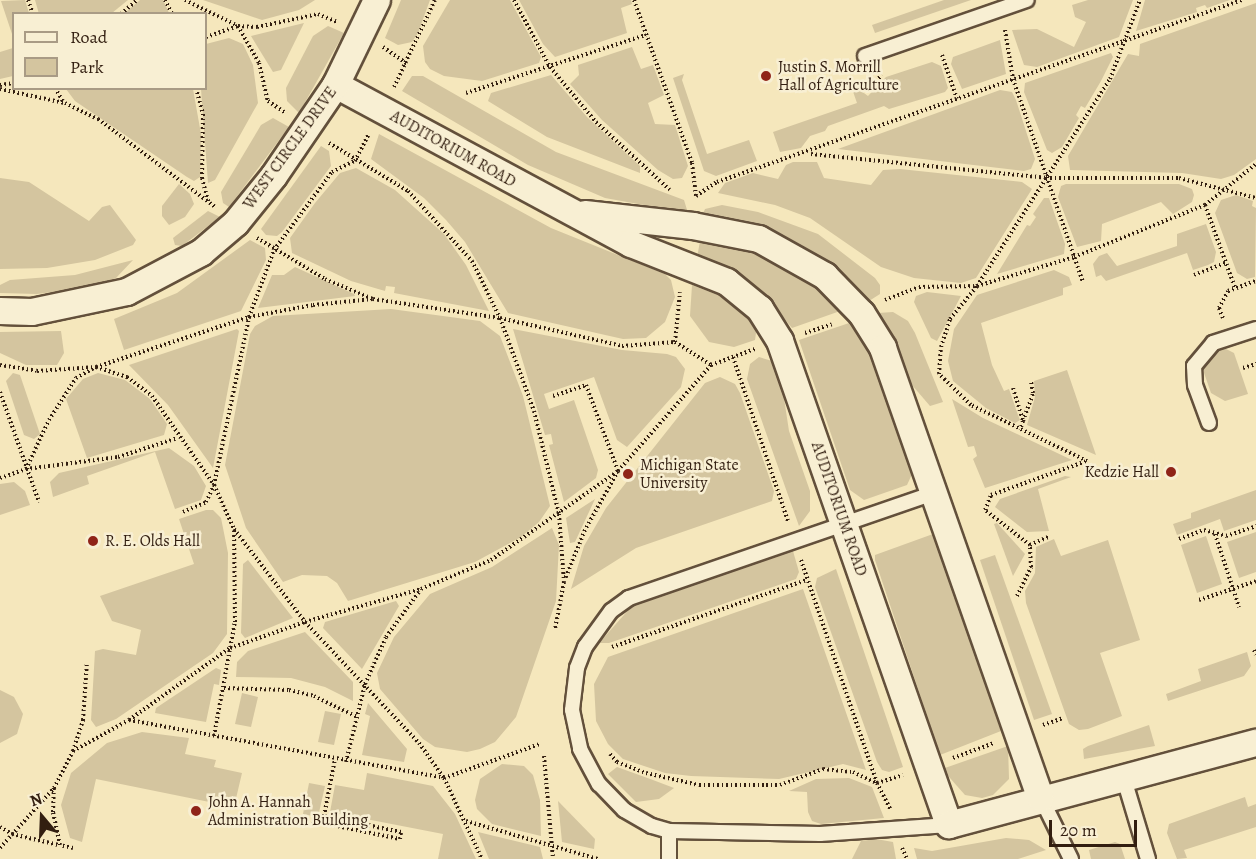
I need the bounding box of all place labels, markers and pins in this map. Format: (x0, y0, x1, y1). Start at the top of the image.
place label: Justin S. Morrill Hall of Agriculture (778, 57, 899, 95)
marker: Justin S. Morrill Hall of Agriculture (759, 69, 773, 83)
place label: Michigan State University (640, 455, 739, 493)
place label: Kedzie Hall (1084, 462, 1159, 482)
marker: Kedzie Hall (1164, 465, 1178, 479)
marker: Michigan State University (621, 467, 635, 481)
place label: R. E. Olds Hall (105, 531, 201, 551)
marker: R. E. Olds Hall (86, 534, 100, 548)
place label: John A. Hannah Administration Building (208, 792, 368, 830)
marker: John A. Hannah Administration Building (189, 804, 203, 818)

